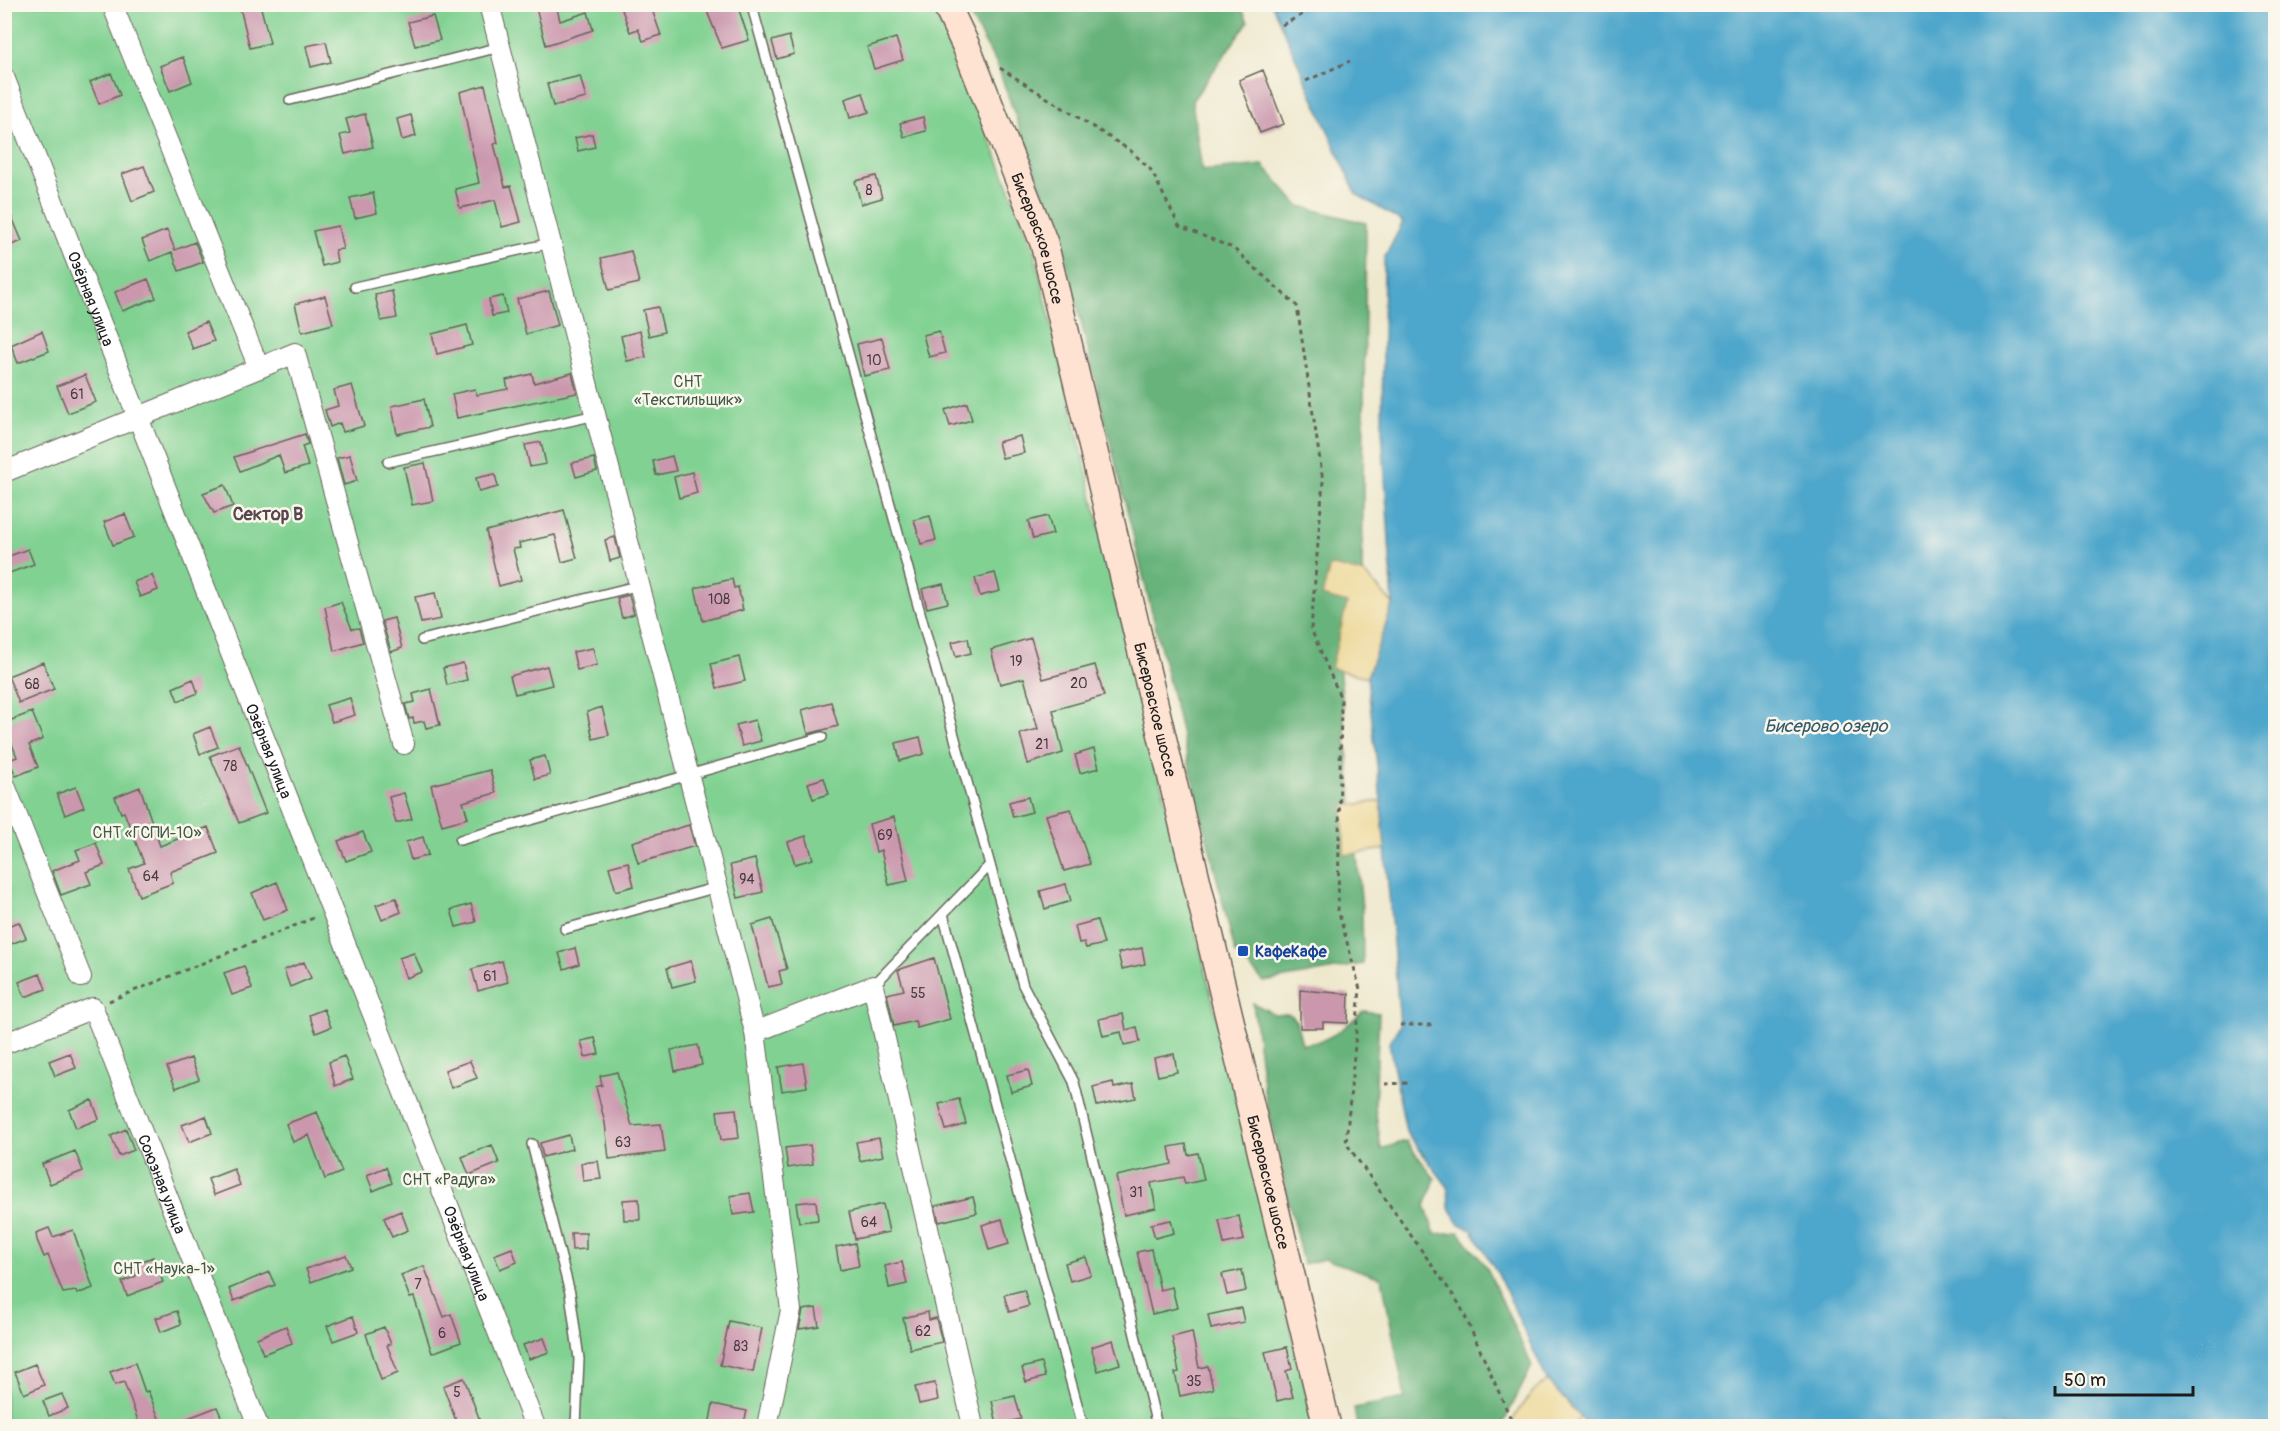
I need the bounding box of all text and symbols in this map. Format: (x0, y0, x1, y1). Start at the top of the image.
street label: Бисеровское шоссе (1006, 170, 1067, 306)
house number: 8 (865, 182, 873, 199)
street label: Озёрная улица (63, 248, 118, 349)
house number: 10 (866, 352, 882, 369)
park label: СНТ «Текстильщик» (634, 372, 742, 410)
house number: 61 (70, 386, 84, 403)
district label: Сектор В (233, 503, 303, 526)
house number: 108 (708, 591, 730, 608)
street label: Бисеровское шоссе (1129, 641, 1180, 779)
house number: 19 (1010, 653, 1022, 670)
house number: 20 (1070, 675, 1088, 692)
house number: 68 (24, 676, 40, 693)
street label: Озёрная улица (241, 701, 296, 801)
water label: Бисерово озеро (1765, 715, 1889, 738)
house number: 21 (1035, 736, 1049, 753)
house number: 78 (223, 758, 237, 775)
park label: СНТ «ГСПИ-10» (92, 823, 202, 843)
house number: 69 (877, 827, 893, 844)
house number: 64 (143, 868, 159, 885)
house number: 94 (739, 871, 755, 888)
place label: КафеКафе (1255, 942, 1328, 962)
marker: КафеКафе (1236, 944, 1250, 958)
house number: 61 (483, 968, 497, 985)
house number: 55 (910, 985, 926, 1002)
street label: Бисеровское шоссе (1242, 1113, 1293, 1252)
street label: Союзная улица (133, 1132, 190, 1237)
house number: 63 (615, 1134, 631, 1151)
park label: СНТ «Радуга» (402, 1170, 496, 1190)
house number: 31 (1129, 1184, 1143, 1201)
street label: Озёрная улица (438, 1203, 494, 1304)
house number: 64 (861, 1214, 877, 1231)
park label: СНТ «Наука-1» (113, 1259, 215, 1279)
house number: 7 (414, 1276, 422, 1293)
house number: 62 (915, 1323, 931, 1340)
house number: 6 (438, 1325, 446, 1342)
house number: 83 (734, 1338, 749, 1355)
scale bar (2055, 1359, 2193, 1397)
text: 50 m (2064, 1369, 2106, 1392)
house number: 35 (1186, 1373, 1202, 1390)
house number: 5 (453, 1384, 461, 1401)

